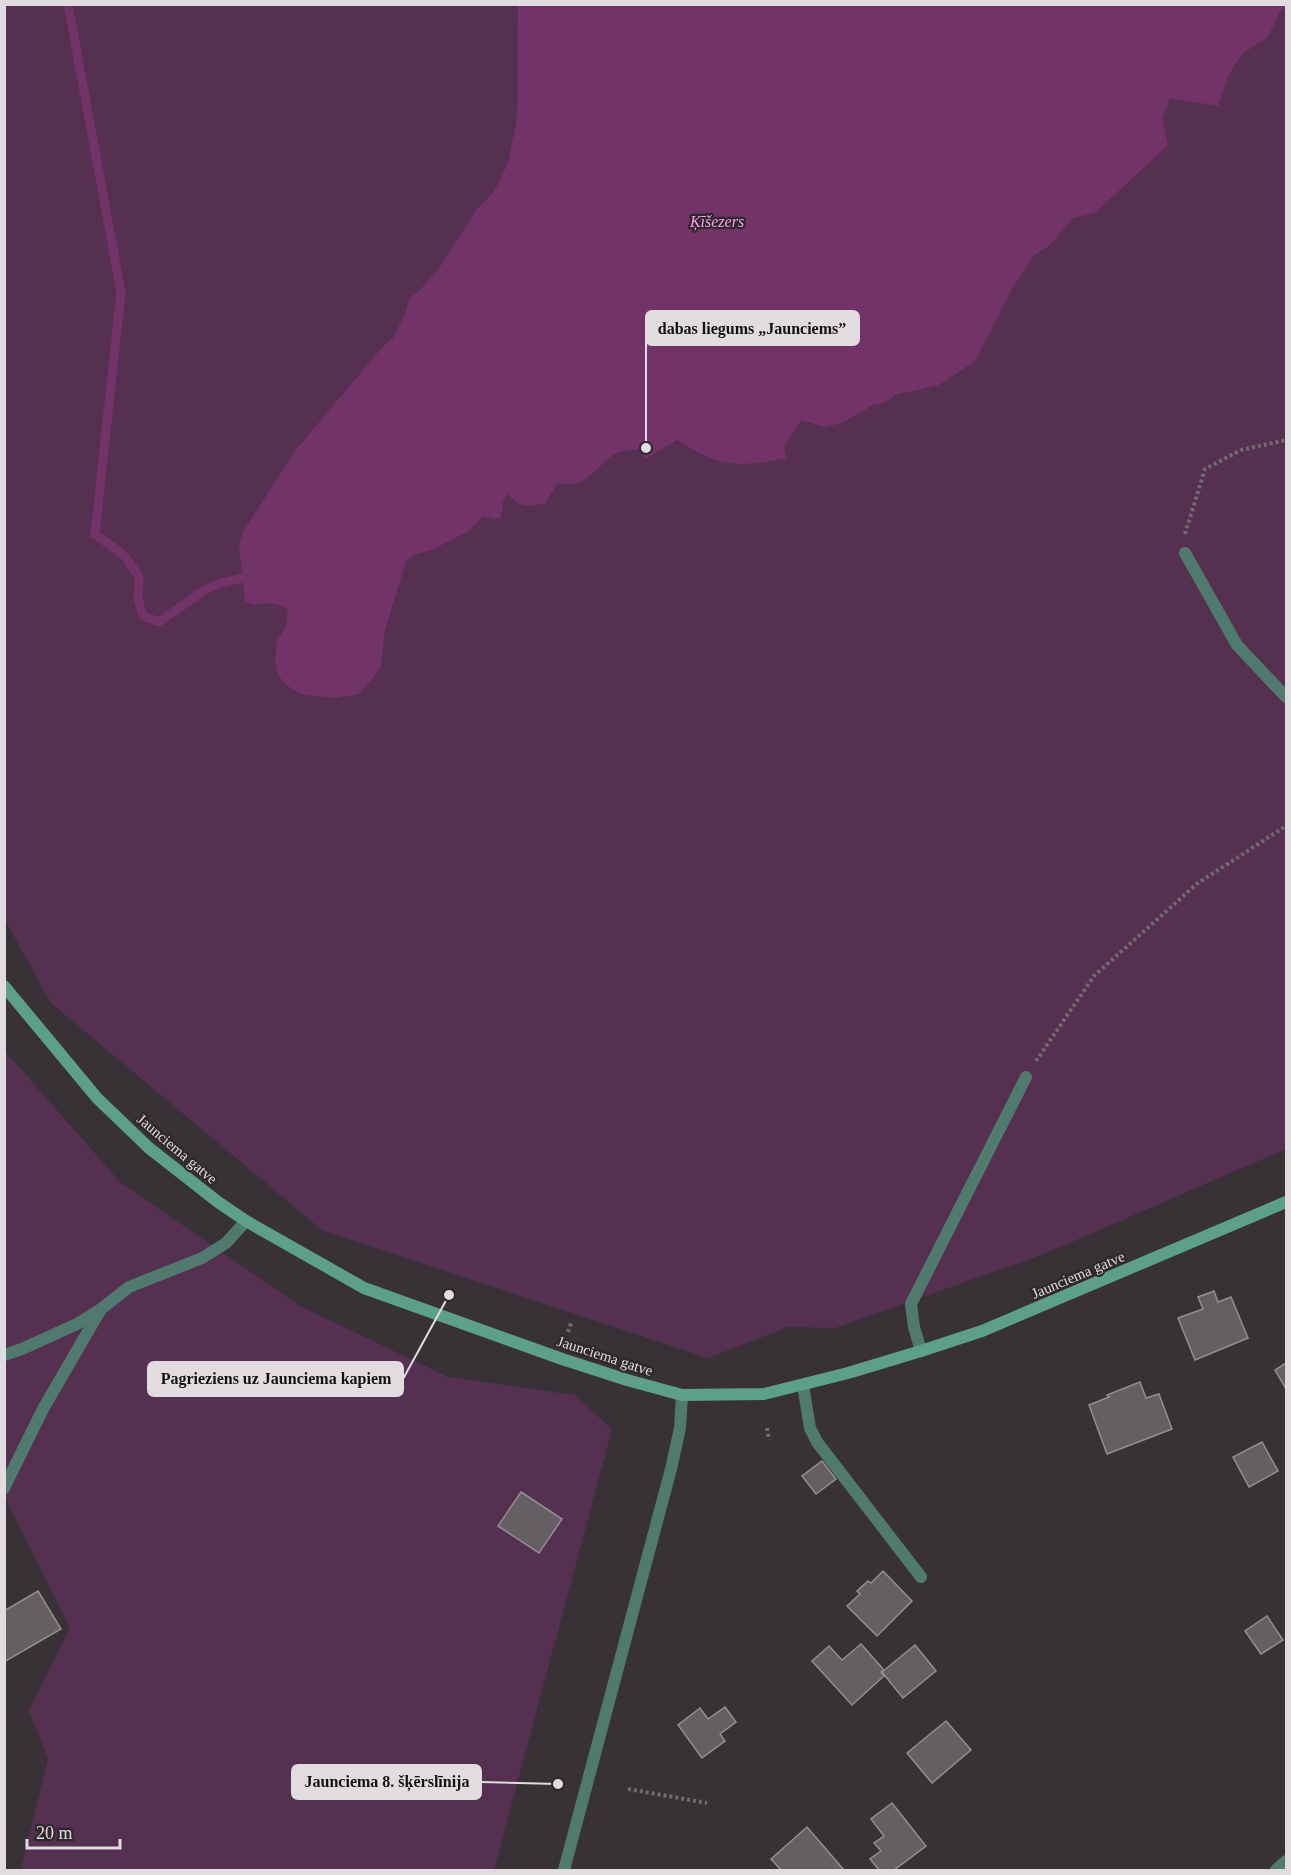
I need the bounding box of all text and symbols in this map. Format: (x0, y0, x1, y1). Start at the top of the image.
water label: Ķīšezers (689, 213, 744, 231)
callout: dabas liegums „Jaunciems” (646, 311, 859, 345)
text: dabas liegums „Jaunciems” (658, 320, 846, 338)
street label: Jaunciema gatve (134, 1111, 221, 1187)
street label: Jaunciema gatve (1029, 1248, 1127, 1302)
street label: Jaunciema gatve (555, 1333, 655, 1379)
callout: Pagrieziens uz Jaunciema kapiem (148, 1362, 403, 1396)
text: Pagrieziens uz Jaunciema kapiem (161, 1370, 392, 1388)
callout: Jaunciema 8. šķērslīnija (292, 1765, 481, 1799)
text: Jaunciema 8. šķērslīnija (305, 1773, 469, 1792)
scale bar (27, 1812, 120, 1850)
text: 20 m (36, 1823, 73, 1843)

